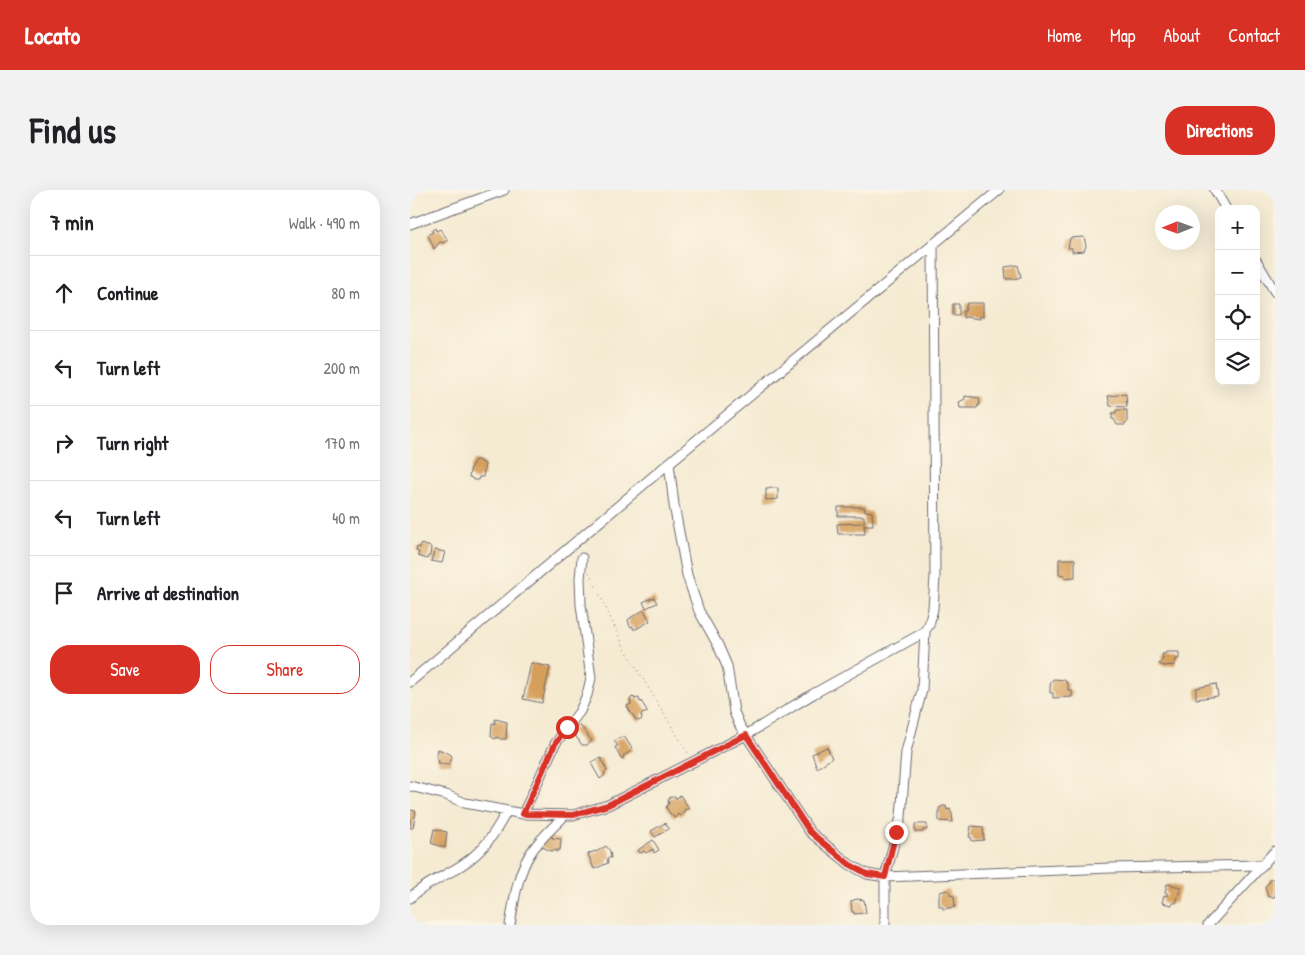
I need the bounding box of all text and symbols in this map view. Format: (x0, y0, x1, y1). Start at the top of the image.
text: Locato (25, 19, 80, 51)
text: Home (1047, 23, 1082, 48)
text: Map (1110, 23, 1135, 48)
text: About (1163, 23, 1200, 48)
text: Contact (1228, 23, 1280, 48)
button: Directions (1165, 106, 1275, 155)
text: Find us (30, 107, 116, 154)
north arrow (1155, 205, 1200, 250)
map controls (1215, 205, 1260, 385)
button: + (1215, 205, 1260, 250)
text: 7 min (50, 208, 94, 237)
text: Walk · 490 m (289, 212, 360, 234)
button: − (1215, 250, 1260, 295)
icon: ahead (50, 279, 78, 307)
text: Continue (97, 280, 158, 306)
text: 80 m (331, 282, 360, 304)
button: locate (1215, 295, 1260, 340)
button: layers (1215, 340, 1260, 385)
icon: left (50, 354, 78, 382)
text: Turn left (97, 355, 160, 381)
text: 200 m (324, 357, 360, 379)
icon: right (50, 429, 78, 457)
text: Turn right (97, 430, 168, 456)
text: 170 m (325, 432, 360, 454)
icon: left (50, 504, 78, 532)
text: Turn left (97, 505, 160, 531)
text: 40 m (332, 507, 360, 529)
icon: arrive (50, 579, 78, 607)
text: Arrive at destination (97, 580, 239, 606)
button: Save (50, 645, 200, 694)
button: Share (210, 645, 360, 694)
route start (556, 716, 579, 739)
route end (885, 821, 908, 844)

